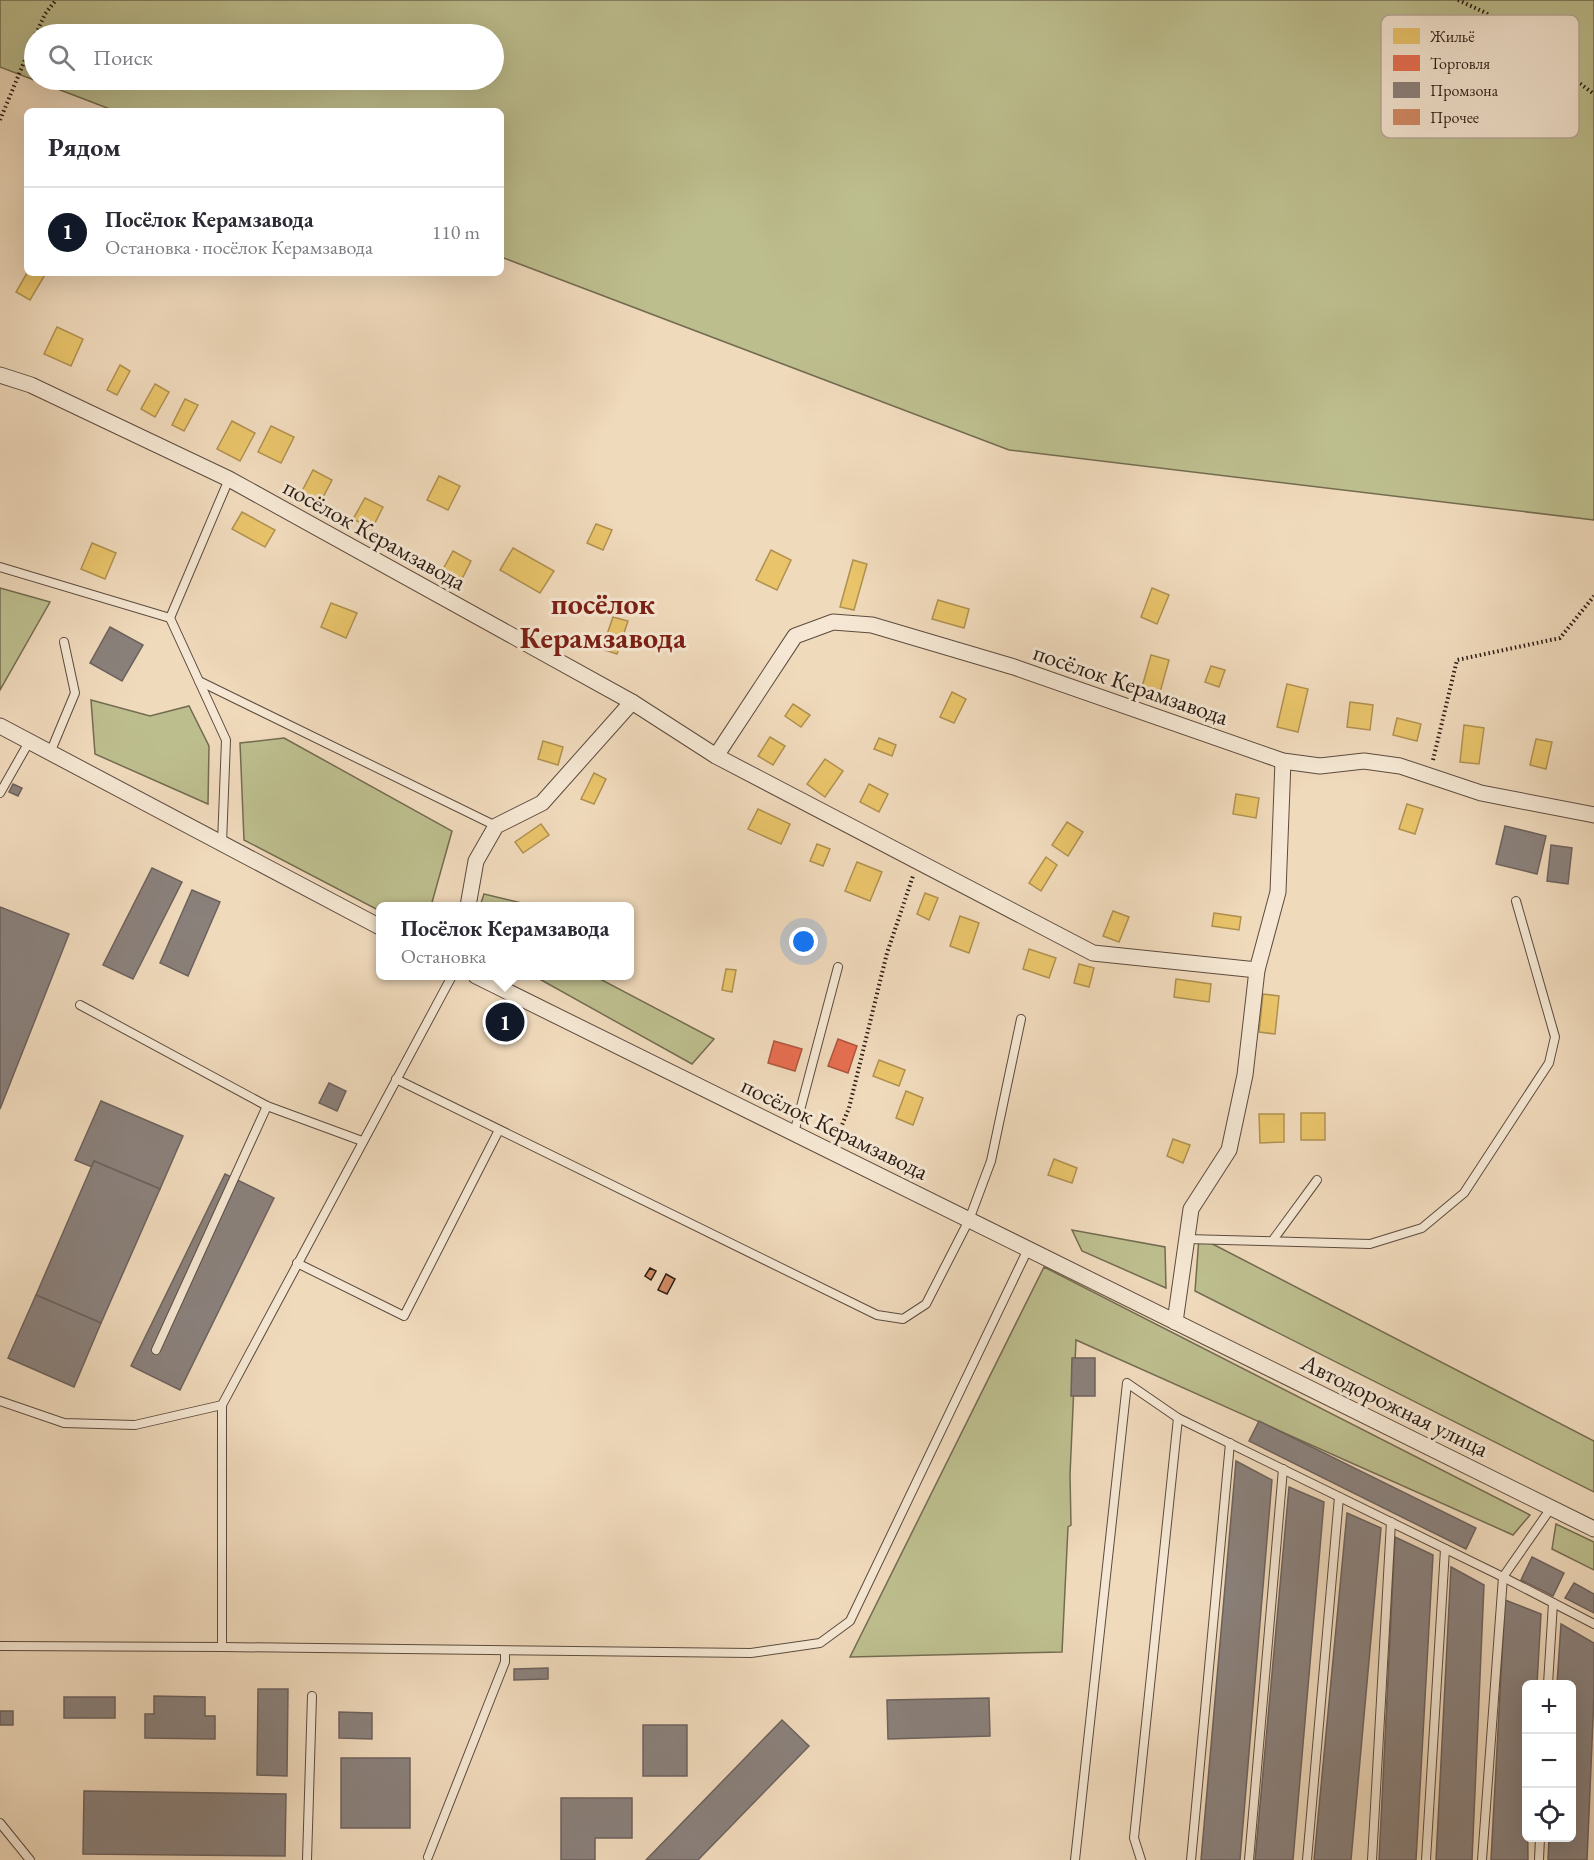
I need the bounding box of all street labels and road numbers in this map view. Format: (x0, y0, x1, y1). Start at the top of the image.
street label: посёлок Керамзавода (278, 471, 472, 597)
street label: посёлок Керамзавода (1029, 636, 1233, 732)
street label: посёлок Керамзавода (736, 1069, 934, 1187)
street label: Автодорожная улица (1295, 1346, 1494, 1464)

